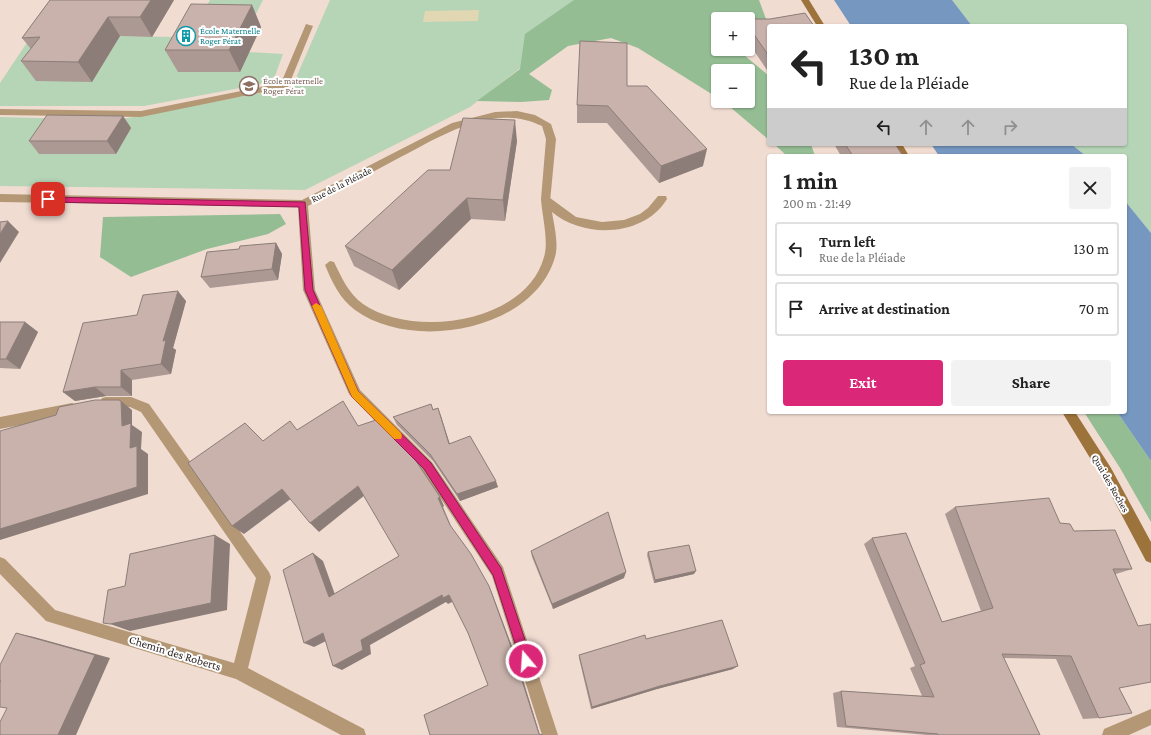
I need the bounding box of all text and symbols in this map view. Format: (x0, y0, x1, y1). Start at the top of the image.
map controls (711, 12, 755, 108)
button: + (711, 12, 755, 56)
building icon: École Maternelle Roger Pérat (175, 25, 197, 47)
place label: École Maternelle Roger Pérat (200, 26, 260, 46)
icon: left (783, 40, 835, 92)
text: 130 m (849, 40, 919, 71)
button: − (711, 64, 755, 108)
text: Rue de la Pléiade (849, 73, 969, 93)
school or university icon: École maternelle Roger Pérat (238, 75, 260, 97)
place label: École maternelle Roger Pérat (263, 76, 323, 96)
icon: left (873, 116, 895, 138)
icon: ahead (915, 116, 937, 138)
icon: ahead (957, 116, 979, 138)
icon: right (999, 116, 1021, 138)
street label: Rue de la Pléiade (309, 164, 374, 204)
text: 1 min (783, 167, 838, 194)
button: close (1069, 167, 1111, 209)
pin (31, 182, 65, 216)
icon: arrive (37, 188, 59, 210)
text: 200 m · 21:49 (783, 196, 851, 211)
text: Turn left (819, 234, 875, 250)
icon: left (785, 238, 807, 260)
text: 130 m (1074, 241, 1109, 257)
text: Rue de la Pléiade (819, 250, 906, 265)
icon: arrive (785, 298, 807, 320)
text: Arrive at destination (819, 301, 950, 317)
text: 70 m (1079, 301, 1109, 317)
button: Exit (783, 360, 943, 406)
button: Share (951, 360, 1111, 406)
street label: Quai des Roches (1090, 452, 1132, 514)
street label: Chemin des Roberts (127, 632, 223, 674)
position arrow (505, 640, 547, 682)

